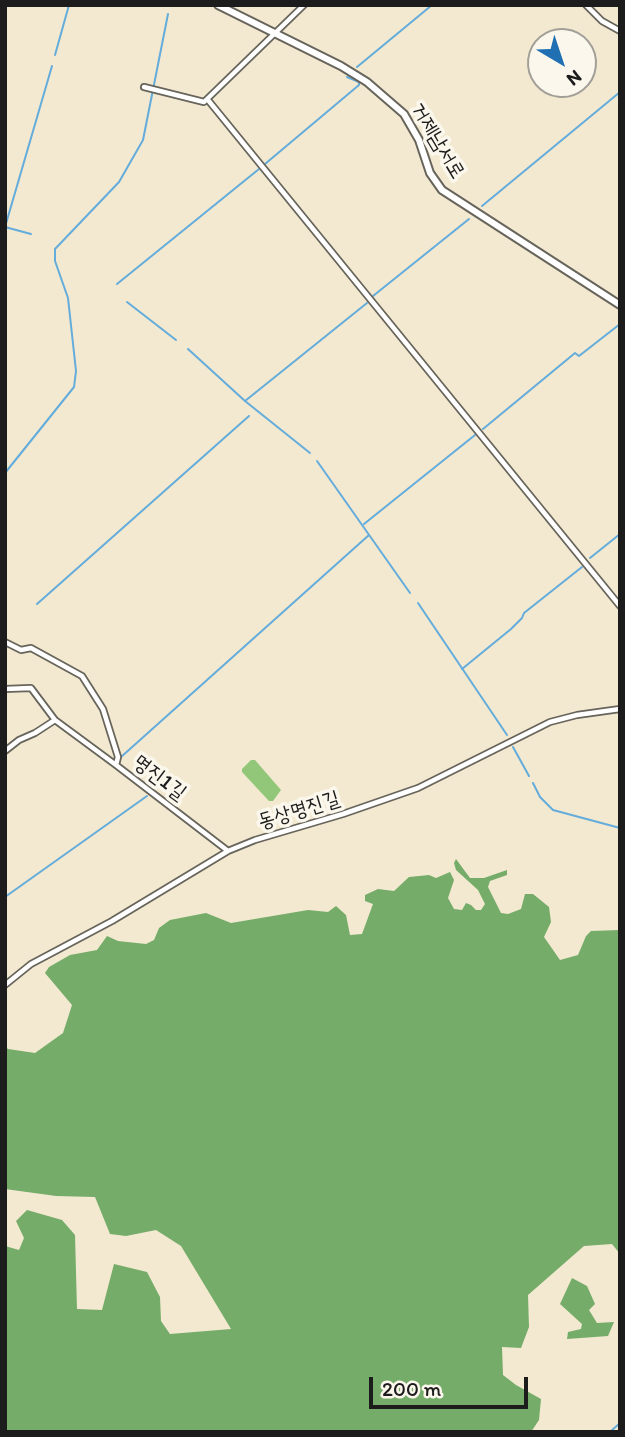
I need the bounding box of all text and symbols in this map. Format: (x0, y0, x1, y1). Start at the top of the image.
north arrow (527, 28, 597, 98)
text: N (562, 65, 586, 91)
street label: 거제남서로 (404, 98, 470, 184)
street label: 명진1길 (127, 750, 191, 806)
street label: 동상명진길 (255, 787, 343, 835)
scale bar (373, 1364, 532, 1408)
text: 200 m (382, 1376, 441, 1401)

